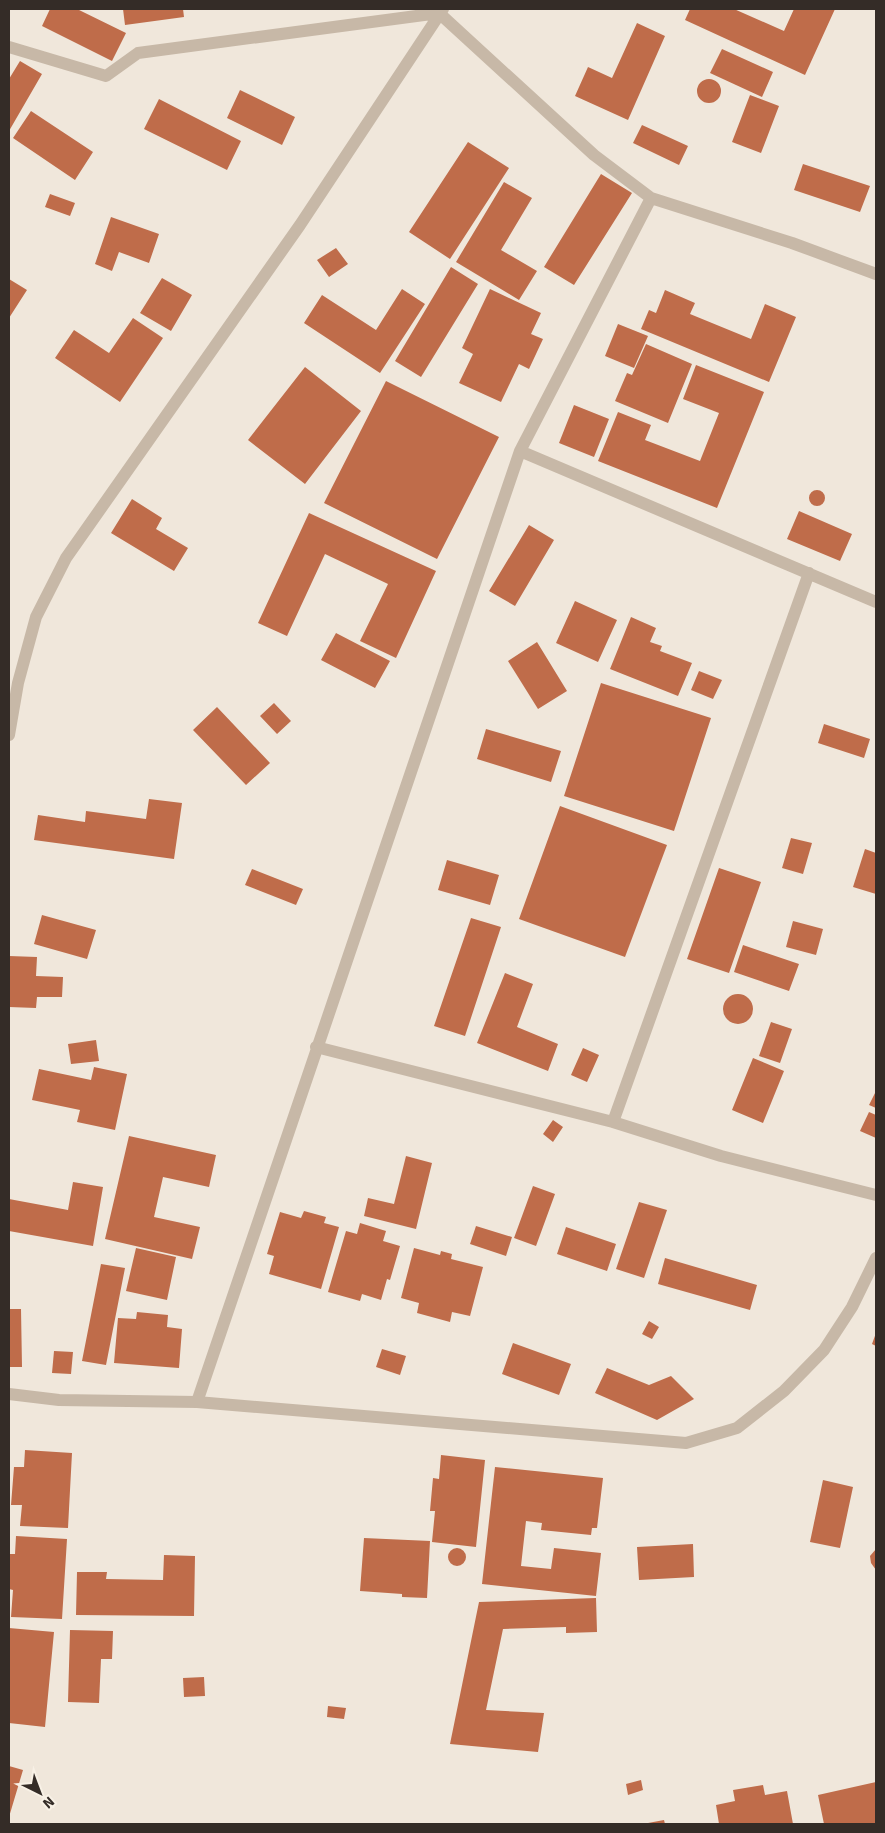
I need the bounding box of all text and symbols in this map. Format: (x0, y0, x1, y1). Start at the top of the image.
north arrow (15, 1768, 65, 1818)
text: N (39, 1793, 58, 1812)

